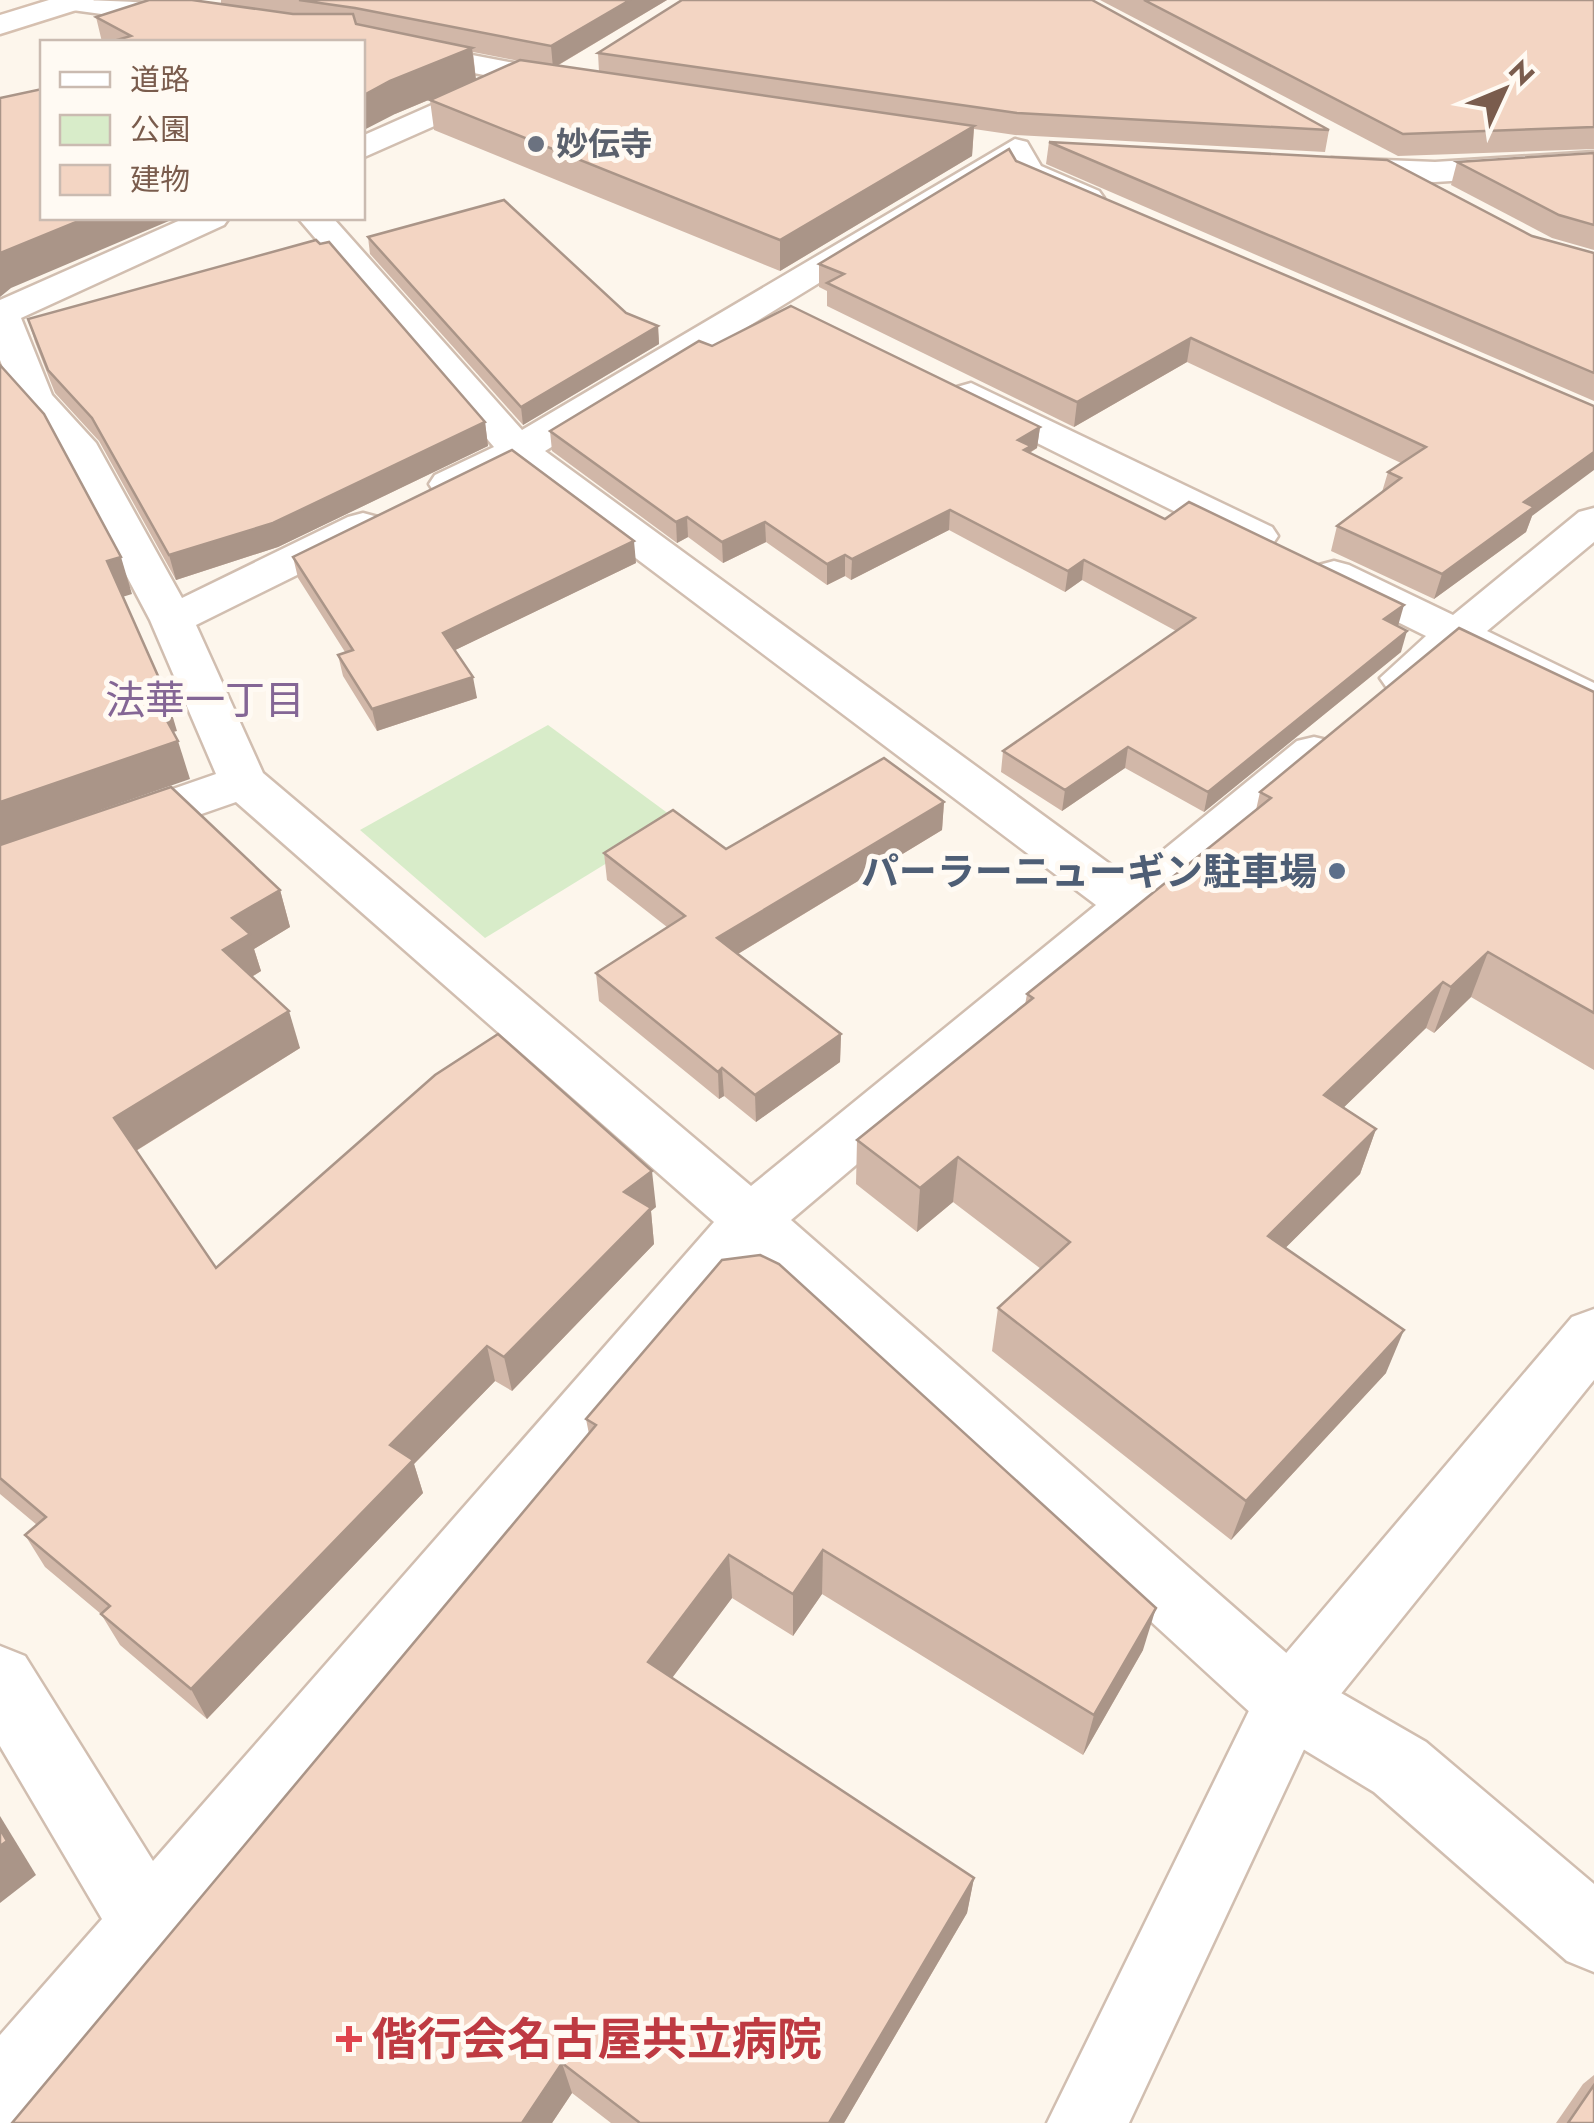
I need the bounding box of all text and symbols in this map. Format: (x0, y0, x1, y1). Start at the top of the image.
legend (40, 40, 365, 220)
north arrow (1454, 40, 1554, 140)
text: N (1499, 51, 1544, 95)
text: 道路 (130, 58, 190, 101)
text: 公園 (130, 108, 190, 151)
place label: 妙伝寺 (556, 121, 652, 167)
marker: 妙伝寺 (525, 133, 547, 155)
text: 建物 (130, 158, 190, 201)
district label: 法華一丁目 (105, 671, 305, 729)
place label: パーラーニューギン駐車場 (861, 844, 1317, 899)
marker: パーラーニューギン駐車場 (1326, 860, 1348, 882)
place label: 偕行会名古屋共立病院 (372, 2007, 822, 2072)
marker: 偕行会名古屋共立病院 (336, 2026, 362, 2052)

